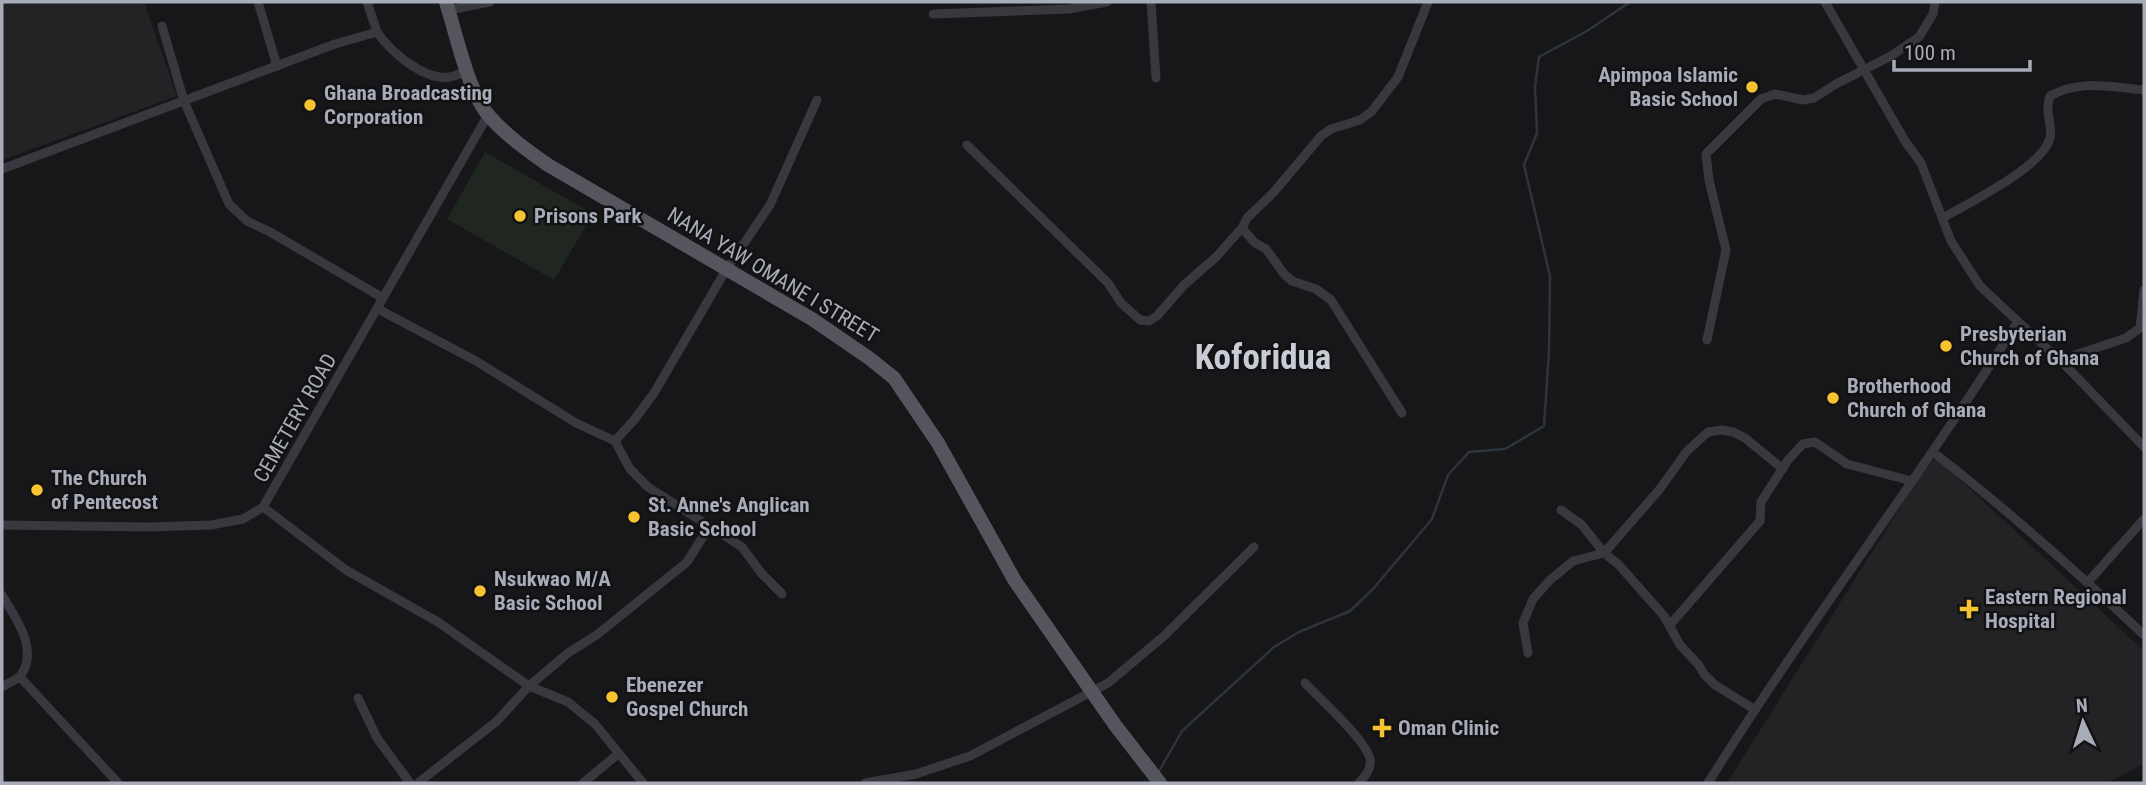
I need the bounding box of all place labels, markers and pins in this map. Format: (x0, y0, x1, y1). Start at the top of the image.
place label: Apimpoa Islamic Basic School (1598, 63, 1738, 111)
marker: Apimpoa Islamic Basic School (1744, 79, 1760, 95)
place label: Ghana Broadcasting Corporation (324, 81, 492, 129)
marker: Ghana Broadcasting Corporation (302, 97, 318, 113)
place label: Prisons Park (534, 204, 643, 228)
marker: Prisons Park (512, 208, 528, 224)
place label: Presbyterian Church of Ghana (1960, 322, 2099, 370)
marker: Presbyterian Church of Ghana (1938, 338, 1954, 354)
place label: Brotherhood Church of Ghana (1847, 374, 1986, 422)
marker: Brotherhood Church of Ghana (1825, 390, 1841, 406)
place label: The Church of Pentecost (51, 466, 158, 514)
marker: The Church of Pentecost (29, 482, 45, 498)
place label: St. Anne's Anglican Basic School (648, 493, 810, 541)
marker: St. Anne's Anglican Basic School (626, 509, 642, 525)
place label: Nsukwao M/A Basic School (494, 567, 611, 615)
marker: Nsukwao M/A Basic School (472, 583, 488, 599)
place label: Eastern Regional Hospital (1985, 585, 2127, 633)
marker: Eastern Regional Hospital (1959, 599, 1979, 619)
place label: Ebenezer Gospel Church (626, 673, 748, 721)
marker: Ebenezer Gospel Church (604, 689, 620, 705)
place label: Oman Clinic (1398, 716, 1499, 740)
marker: Oman Clinic (1372, 718, 1392, 738)

